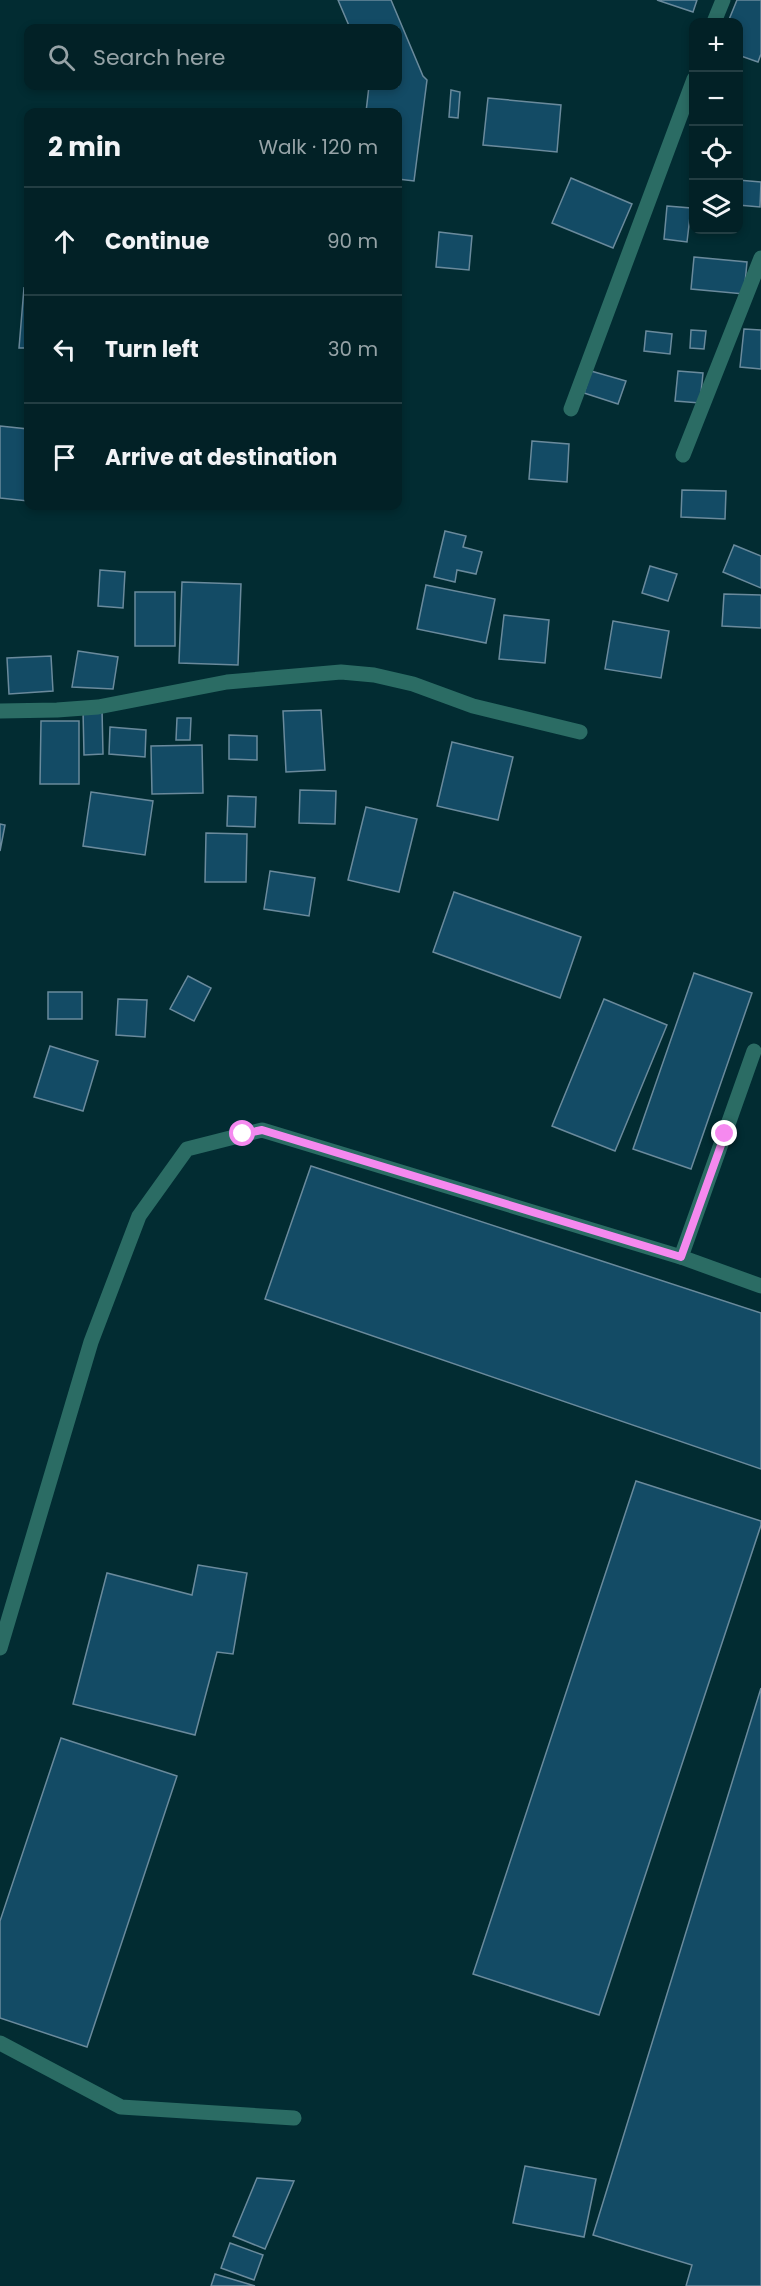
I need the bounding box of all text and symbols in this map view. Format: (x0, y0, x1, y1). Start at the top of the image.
map controls (689, 18, 743, 234)
button: + (689, 18, 743, 72)
search box (24, 24, 402, 90)
icon: search (45, 41, 78, 74)
text: Search here (93, 42, 226, 73)
button: − (689, 72, 743, 126)
button: locate (689, 126, 743, 180)
text: 2 min (48, 129, 121, 165)
text: Walk · 120 m (258, 133, 378, 161)
button: layers (689, 180, 743, 234)
icon: ahead (48, 225, 81, 258)
text: Continue (105, 226, 209, 257)
text: 90 m (327, 227, 378, 255)
icon: left (48, 333, 81, 366)
text: Turn left (105, 334, 199, 365)
text: 30 m (328, 335, 378, 363)
icon: arrive (48, 441, 81, 474)
text: Arrive at destination (105, 442, 337, 473)
route start (229, 1120, 255, 1146)
route end (711, 1120, 737, 1146)

